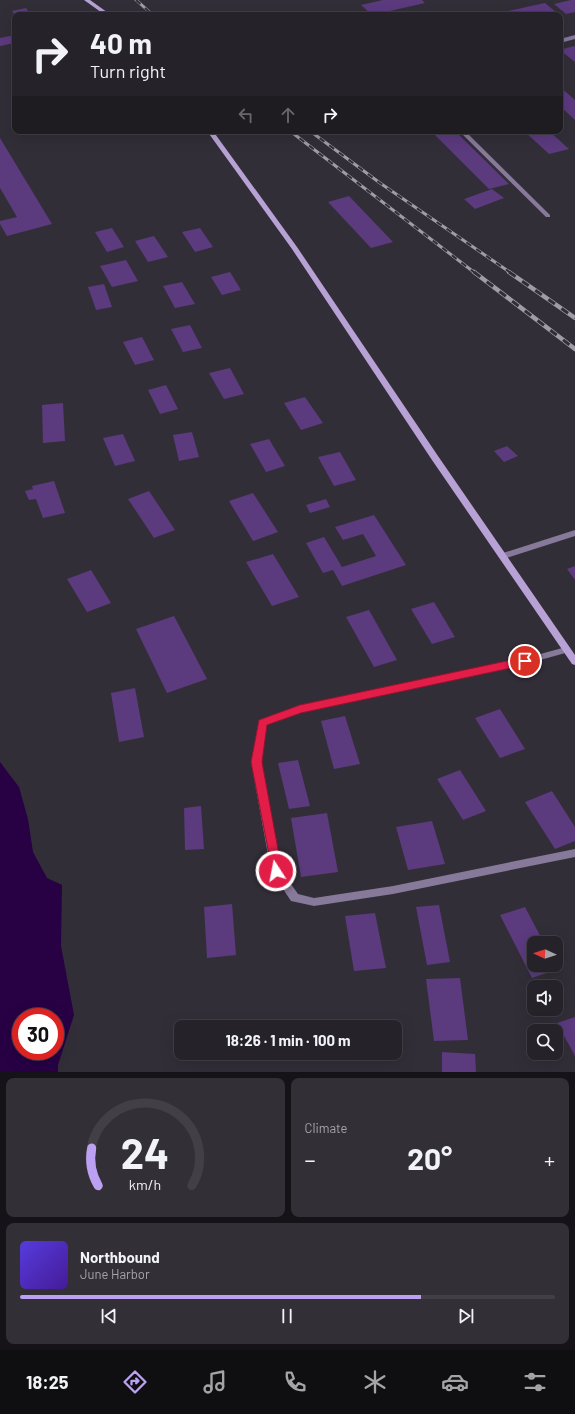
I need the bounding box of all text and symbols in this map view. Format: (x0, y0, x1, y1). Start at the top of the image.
text: 40 m (90, 26, 152, 60)
icon: right (24, 28, 76, 80)
text: Turn right (90, 60, 166, 82)
icon: left (235, 104, 257, 126)
icon: ahead (277, 104, 299, 126)
icon: right (319, 104, 341, 126)
pin (508, 644, 542, 678)
icon: arrive (514, 650, 536, 672)
position arrow (255, 850, 297, 892)
north arrow (527, 936, 563, 972)
map controls (527, 936, 563, 1060)
button: sound (527, 980, 563, 1016)
speed limit sign: 30 (12, 1008, 64, 1060)
button: search (527, 1024, 563, 1060)
text: 18:26 · 1 min · 100 m (225, 1031, 351, 1049)
text: Climate (305, 1120, 348, 1136)
text: 24 (121, 1126, 169, 1176)
text: 20° (407, 1140, 452, 1176)
text: − (305, 1146, 316, 1172)
text: + (544, 1146, 555, 1172)
text: km/h (129, 1175, 161, 1192)
text: Northbound (80, 1248, 160, 1266)
text: June Harbor (80, 1266, 150, 1282)
icon: previous (98, 1305, 120, 1327)
icon: pause (276, 1305, 298, 1327)
icon: next (455, 1305, 477, 1327)
icon: directions (121, 1368, 149, 1396)
icon: music (201, 1368, 229, 1396)
icon: phone (281, 1368, 309, 1396)
icon: climate (361, 1368, 389, 1396)
icon: car (441, 1368, 469, 1396)
icon: filters (521, 1368, 549, 1396)
text: 18:25 (26, 1371, 68, 1393)

